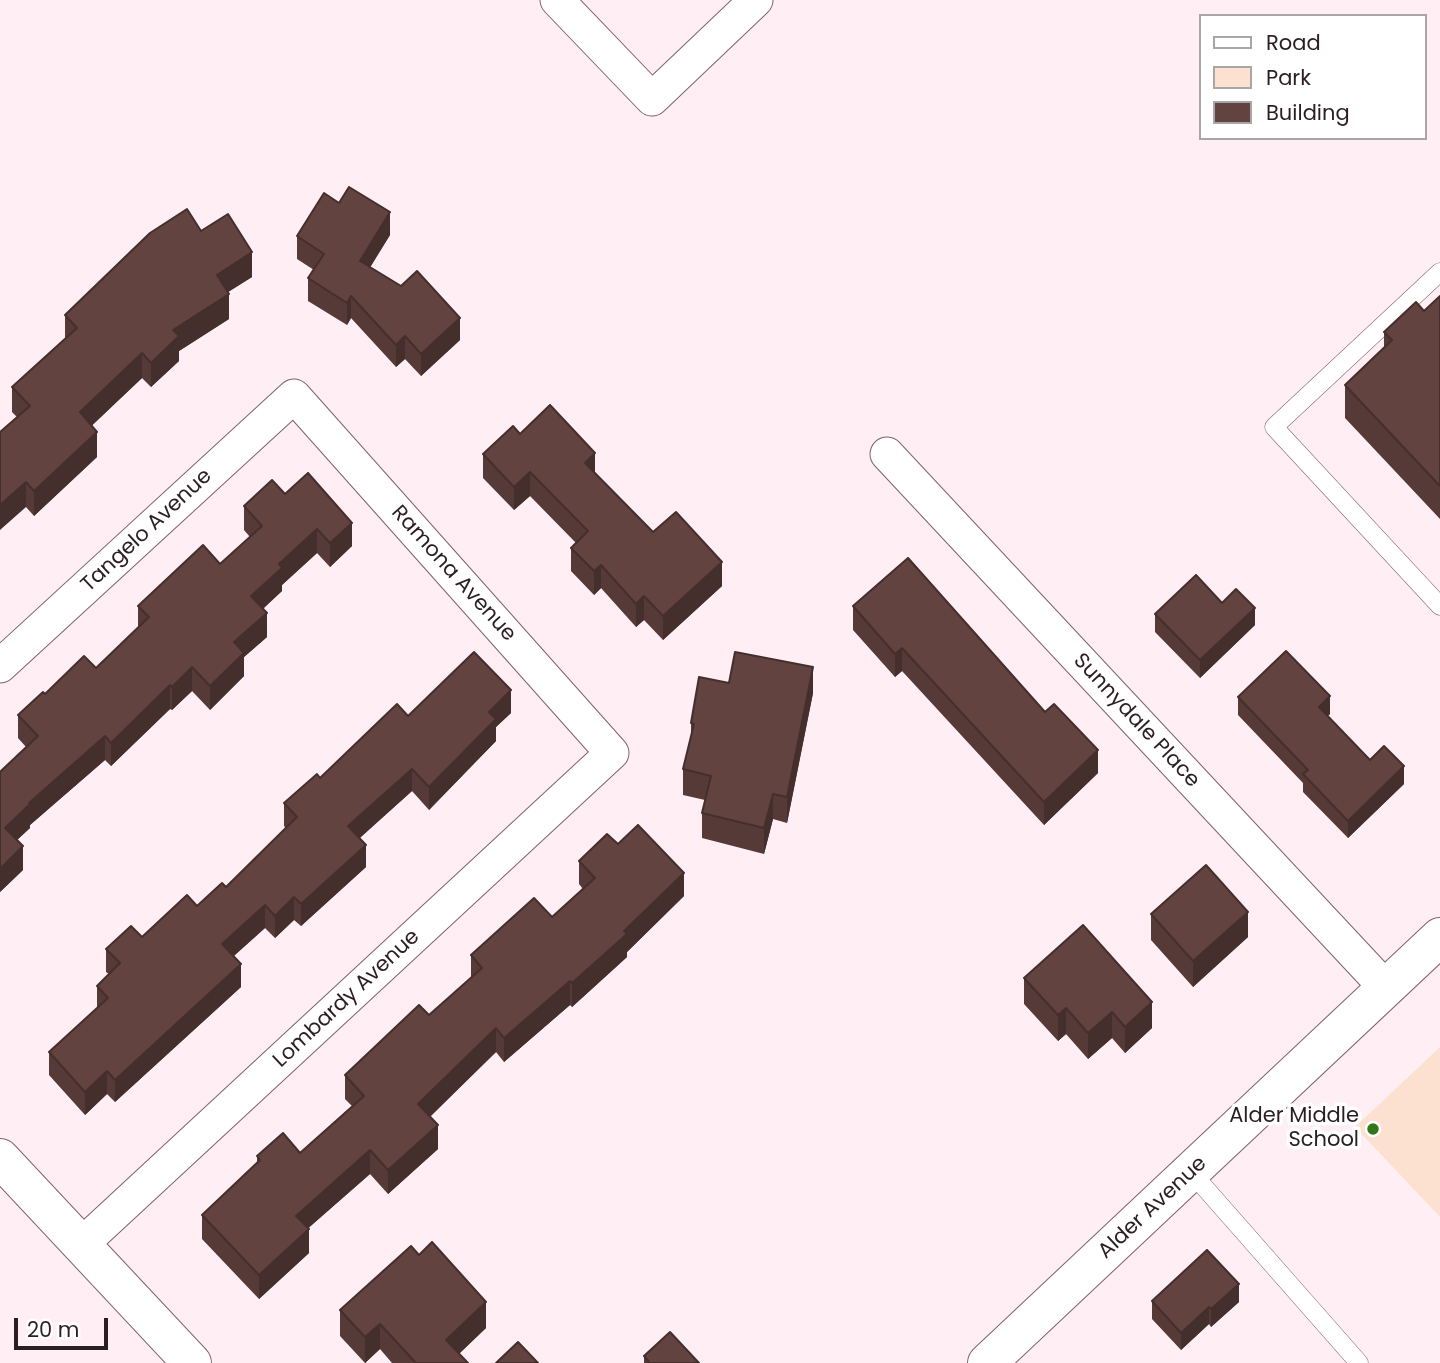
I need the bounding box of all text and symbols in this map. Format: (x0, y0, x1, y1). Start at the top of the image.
legend (1198, 14, 1426, 140)
text: Road (1266, 28, 1321, 57)
text: Park (1266, 63, 1311, 92)
text: Building (1266, 98, 1350, 127)
street label: Tangelo Avenue (77, 464, 217, 598)
street label: Ramona Avenue (385, 501, 521, 647)
street label: Sunnydale Place (1067, 649, 1205, 793)
street label: Lombardy Avenue (269, 925, 425, 1073)
place label: Alder Middle School (1229, 1104, 1359, 1154)
marker: Alder Middle School (1365, 1121, 1381, 1137)
street label: Alder Avenue (1094, 1151, 1212, 1265)
scale bar (18, 1304, 112, 1348)
text: 20 m (27, 1315, 80, 1344)

